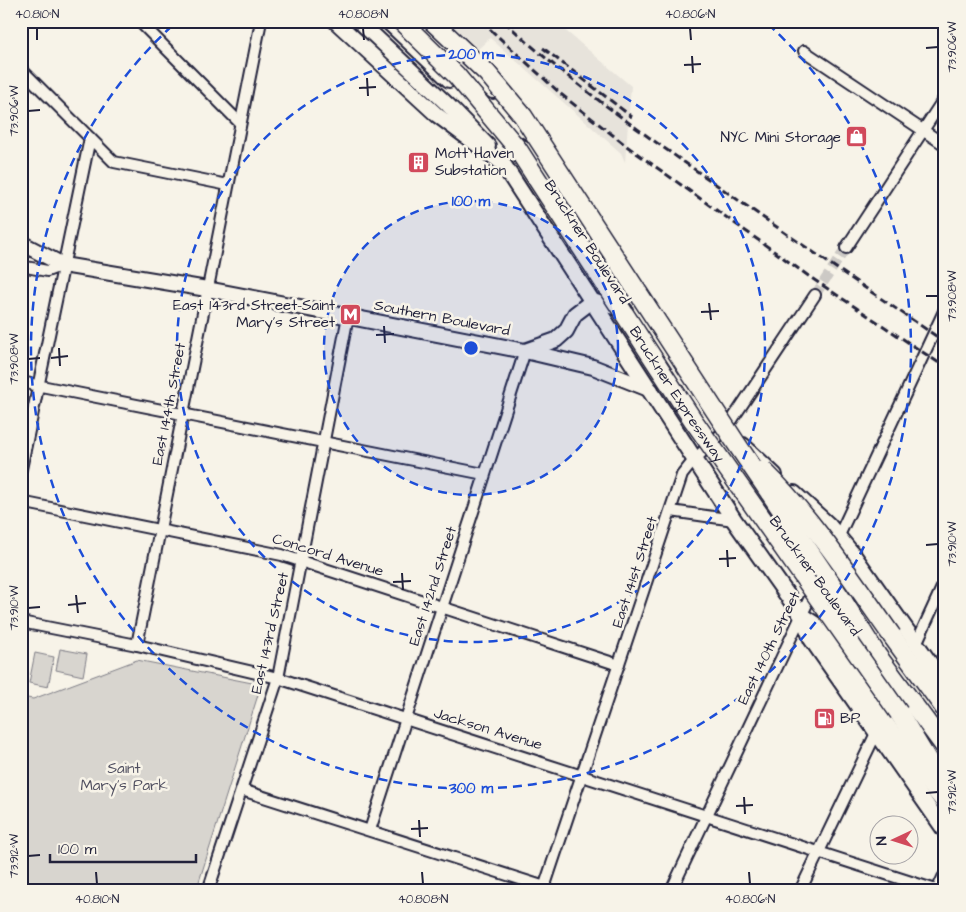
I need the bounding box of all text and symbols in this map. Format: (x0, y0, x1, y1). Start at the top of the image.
text: 40.810°N (15, 6, 60, 23)
text: 40.808°N (338, 6, 389, 23)
text: 40.806°N (665, 6, 716, 23)
text: 73.906°W (944, 21, 961, 73)
text: 200 m (447, 44, 494, 65)
text: 73.906°W (6, 85, 23, 137)
shop icon: NYC Mini Storage (845, 125, 869, 149)
place label: NYC Mini Storage (721, 127, 841, 149)
place label: Mott Haven Substation (435, 143, 515, 181)
building icon: Mott Haven Substation (407, 150, 431, 174)
street label: Bruckner Boulevard (539, 176, 635, 308)
text: 100 m (452, 191, 491, 212)
text: 73.908°W (944, 270, 961, 322)
place label: East 143rd Street–Saint Mary’s Street (173, 295, 335, 334)
street label: Southern Boulevard (372, 295, 512, 341)
metro station icon: East 143rd Street–Saint Mary’s Street (339, 302, 363, 326)
street label: Bruckner Expressway (625, 322, 730, 467)
text: 73.908°W (6, 333, 23, 385)
centre of rings (462, 339, 480, 357)
street label: East 144th Street (147, 341, 191, 467)
street label: Bruckner Boulevard (764, 512, 866, 641)
street label: East 141st Street (607, 514, 663, 630)
text: 73.910°W (944, 521, 961, 567)
street label: East 142nd Street (404, 524, 462, 648)
street label: Concord Avenue (270, 528, 386, 582)
street label: East 143rd Street (246, 570, 294, 696)
text: 73.910°W (6, 585, 23, 631)
street label: East 140th Street (732, 588, 806, 708)
street label: Jackson Avenue (431, 703, 545, 755)
fuel station icon: BP (812, 706, 836, 730)
place label: BP (840, 708, 861, 729)
park label: Saint Mary's Park (80, 758, 168, 797)
text: 73.912°W (944, 769, 961, 814)
text: 300 m (448, 778, 493, 799)
north arrow (868, 814, 918, 864)
scale bar (50, 832, 196, 864)
text: 73.912°W (6, 833, 23, 878)
text: N (872, 836, 892, 846)
text: 100 m (58, 839, 97, 860)
text: 40.810°N (75, 891, 120, 908)
text: 40.808°N (398, 891, 449, 908)
text: 40.806°N (725, 891, 776, 908)

